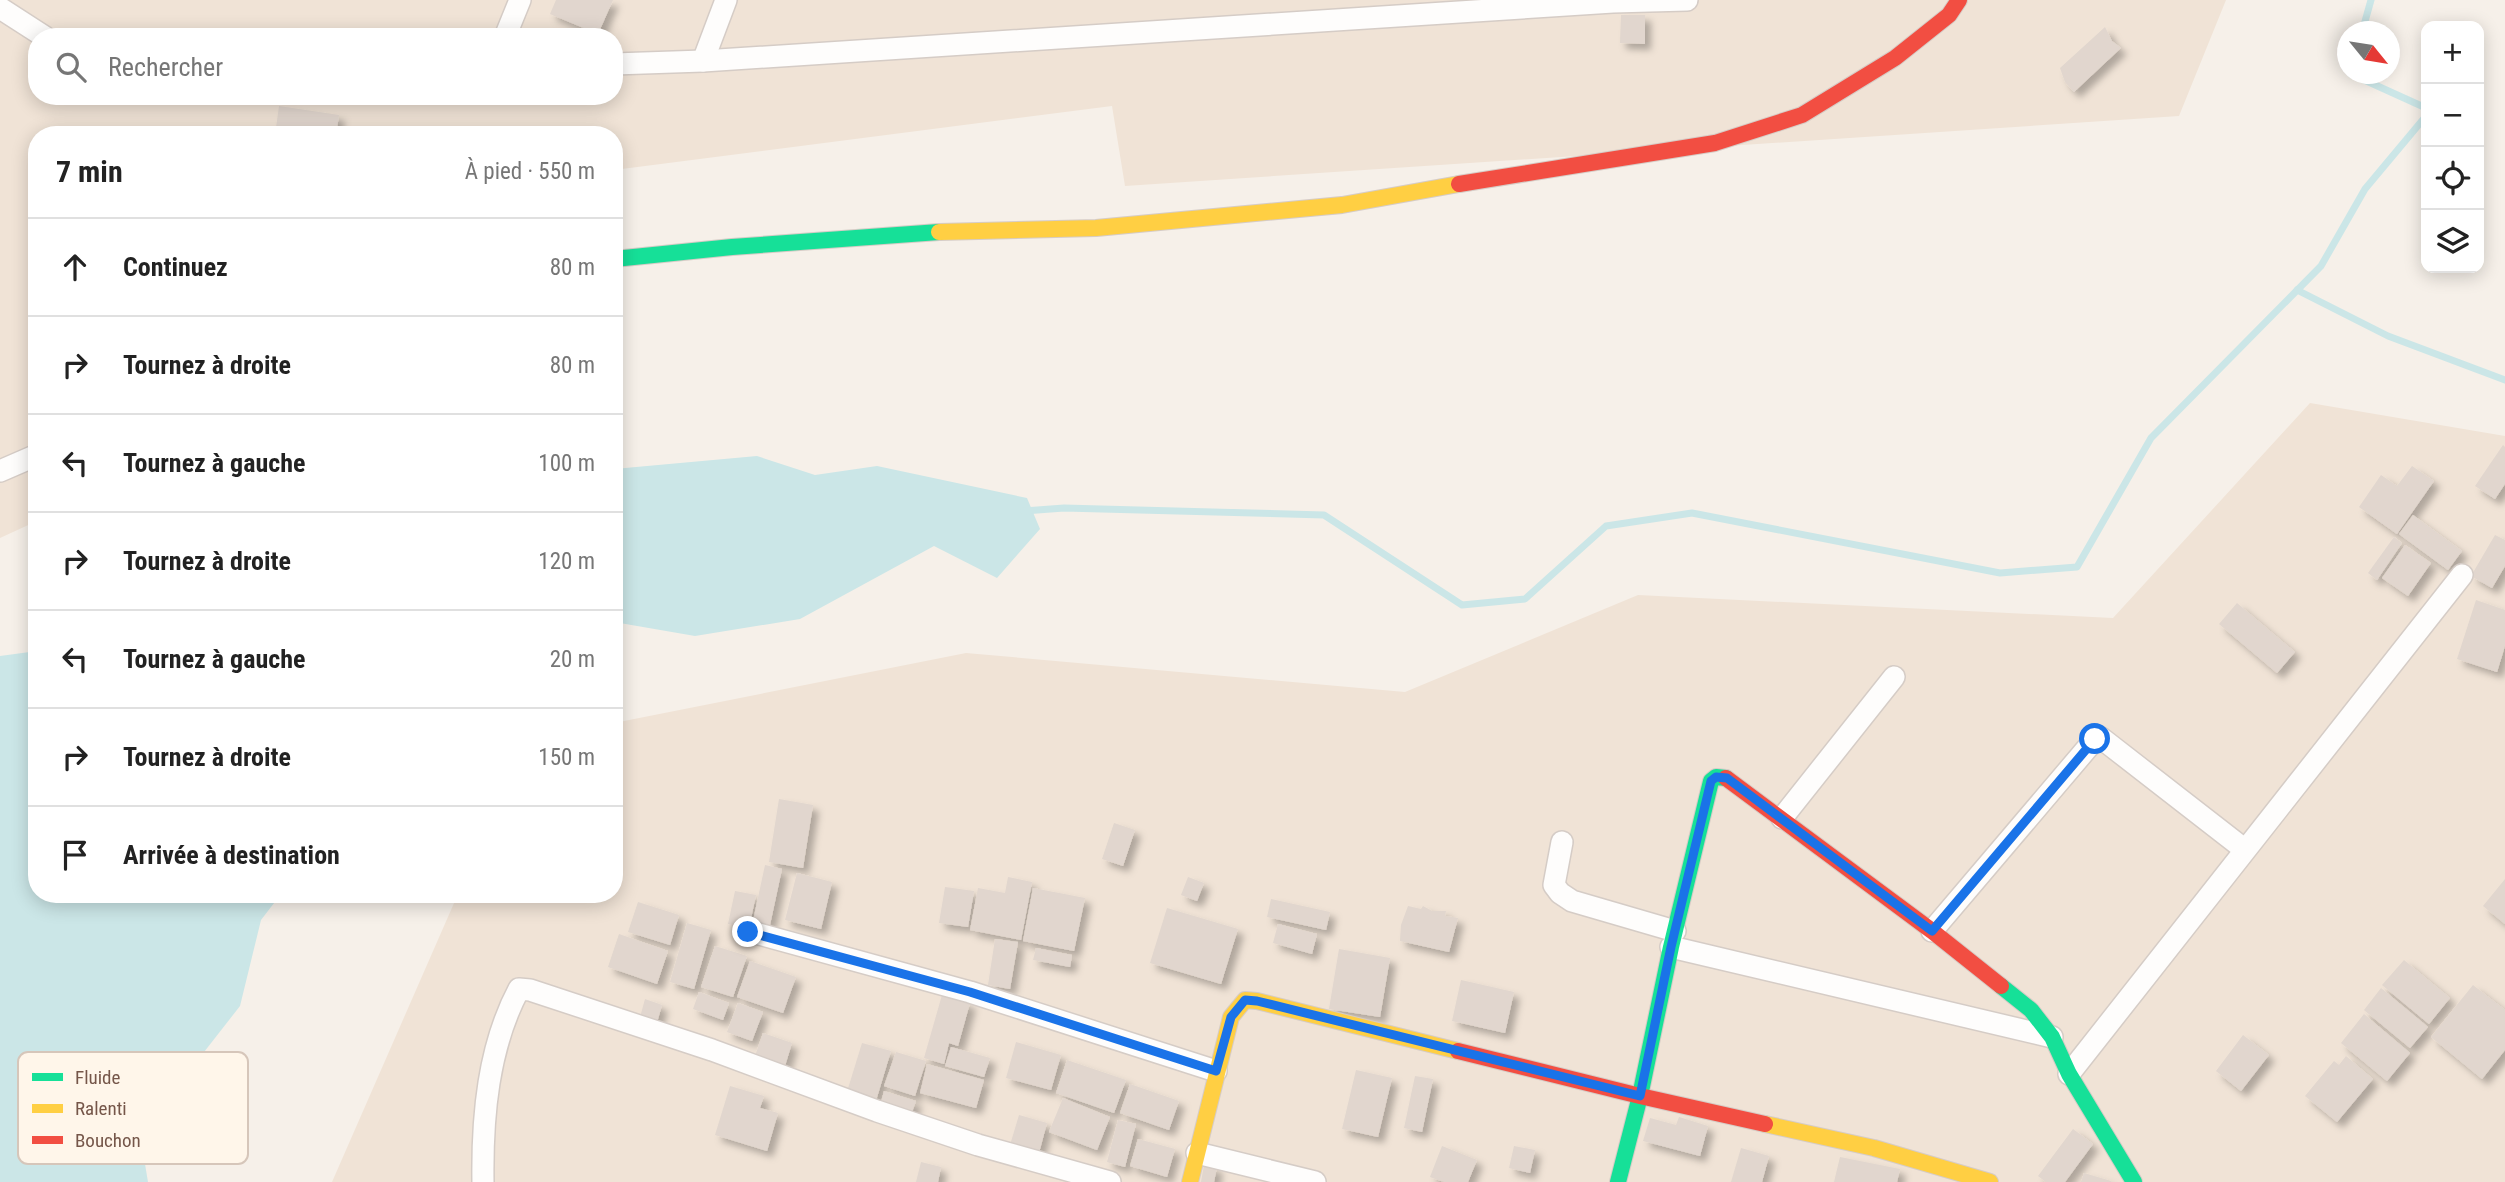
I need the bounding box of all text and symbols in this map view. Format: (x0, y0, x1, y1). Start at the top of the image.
north arrow (2337, 21, 2400, 84)
map controls (2421, 21, 2484, 273)
button: + (2421, 21, 2484, 84)
search box (28, 28, 623, 105)
icon: search (52, 48, 90, 86)
text: Rechercher (108, 52, 223, 82)
button: − (2421, 84, 2484, 147)
button: locate (2421, 147, 2484, 210)
text: 7 min (56, 154, 123, 189)
text: À pied · 550 m (465, 158, 595, 185)
button: layers (2421, 210, 2484, 273)
icon: ahead (56, 248, 94, 286)
text: Continuez (123, 252, 228, 282)
text: 80 m (550, 254, 595, 281)
icon: right (56, 346, 94, 384)
text: Tournez à droite (123, 350, 291, 380)
text: 80 m (550, 352, 595, 379)
icon: left (56, 444, 94, 482)
text: Tournez à gauche (123, 448, 305, 478)
text: 100 m (538, 450, 595, 477)
icon: right (56, 542, 94, 580)
text: Tournez à droite (123, 546, 291, 576)
text: 120 m (538, 548, 595, 575)
icon: left (56, 640, 94, 678)
text: Tournez à gauche (123, 644, 305, 674)
text: 20 m (550, 646, 595, 673)
route start (2079, 723, 2110, 754)
icon: right (56, 738, 94, 776)
text: Tournez à droite (123, 742, 291, 772)
text: 150 m (538, 744, 595, 771)
icon: arrive (56, 836, 94, 874)
text: Arrivée à destination (123, 840, 340, 870)
route end (732, 916, 763, 947)
legend (18, 1052, 248, 1164)
text: Fluide (75, 1066, 120, 1089)
text: Ralenti (75, 1097, 127, 1120)
text: Bouchon (75, 1129, 141, 1152)

